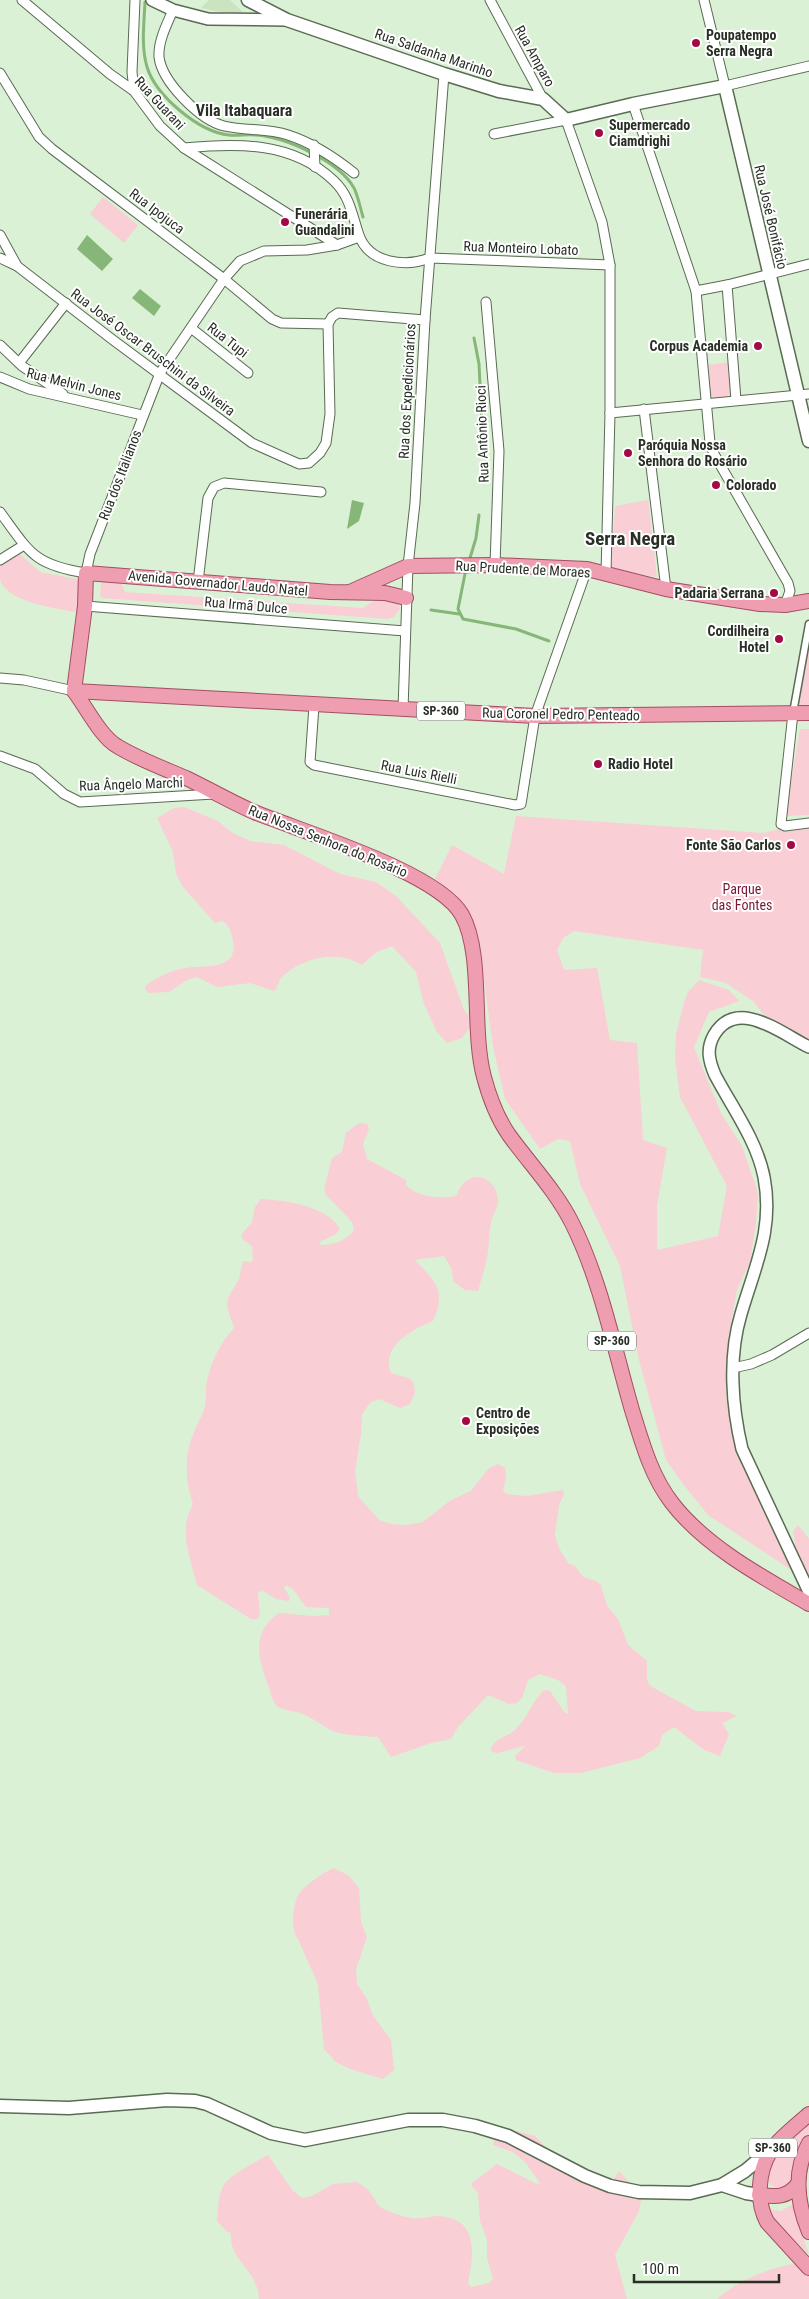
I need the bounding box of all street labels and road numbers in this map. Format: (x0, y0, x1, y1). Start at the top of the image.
street label: Rua Amparo (512, 23, 558, 89)
street label: Rua Saldanha Marinho (373, 25, 495, 81)
street label: Rua Guarani (131, 73, 189, 133)
street label: Rua José Bonifácio (751, 163, 791, 271)
street label: Rua Ipojuca (126, 185, 188, 237)
street label: Rua Monteiro Lobato (463, 238, 579, 258)
street label: Rua José Oscar Bruschini da Silveira (68, 285, 238, 419)
street label: Rua Tupi (204, 319, 252, 361)
street label: Rua dos Expedicionários (395, 323, 419, 459)
street label: Rua Melvin Jones (25, 364, 123, 404)
street label: Rua Antônio Rioci (472, 385, 492, 483)
street label: Rua dos Italianos (95, 428, 145, 522)
street label: Rua Prudente de Moraes (455, 557, 591, 581)
street label: Avenida Governador Laudo Natel (127, 567, 309, 599)
street label: Rua Irmã Dulce (204, 593, 289, 617)
road number: SP-360 (417, 701, 465, 720)
street label: Rua Coronel Pedro Penteado (482, 705, 640, 723)
street label: Rua Luis Rielli (380, 757, 458, 787)
street label: Rua Ângelo Marchi (79, 773, 183, 794)
street label: Rua Nossa Senhora do Rosário (246, 802, 410, 880)
road number: SP-360 (588, 1332, 636, 1350)
road number: SP-360 (749, 2138, 797, 2158)

